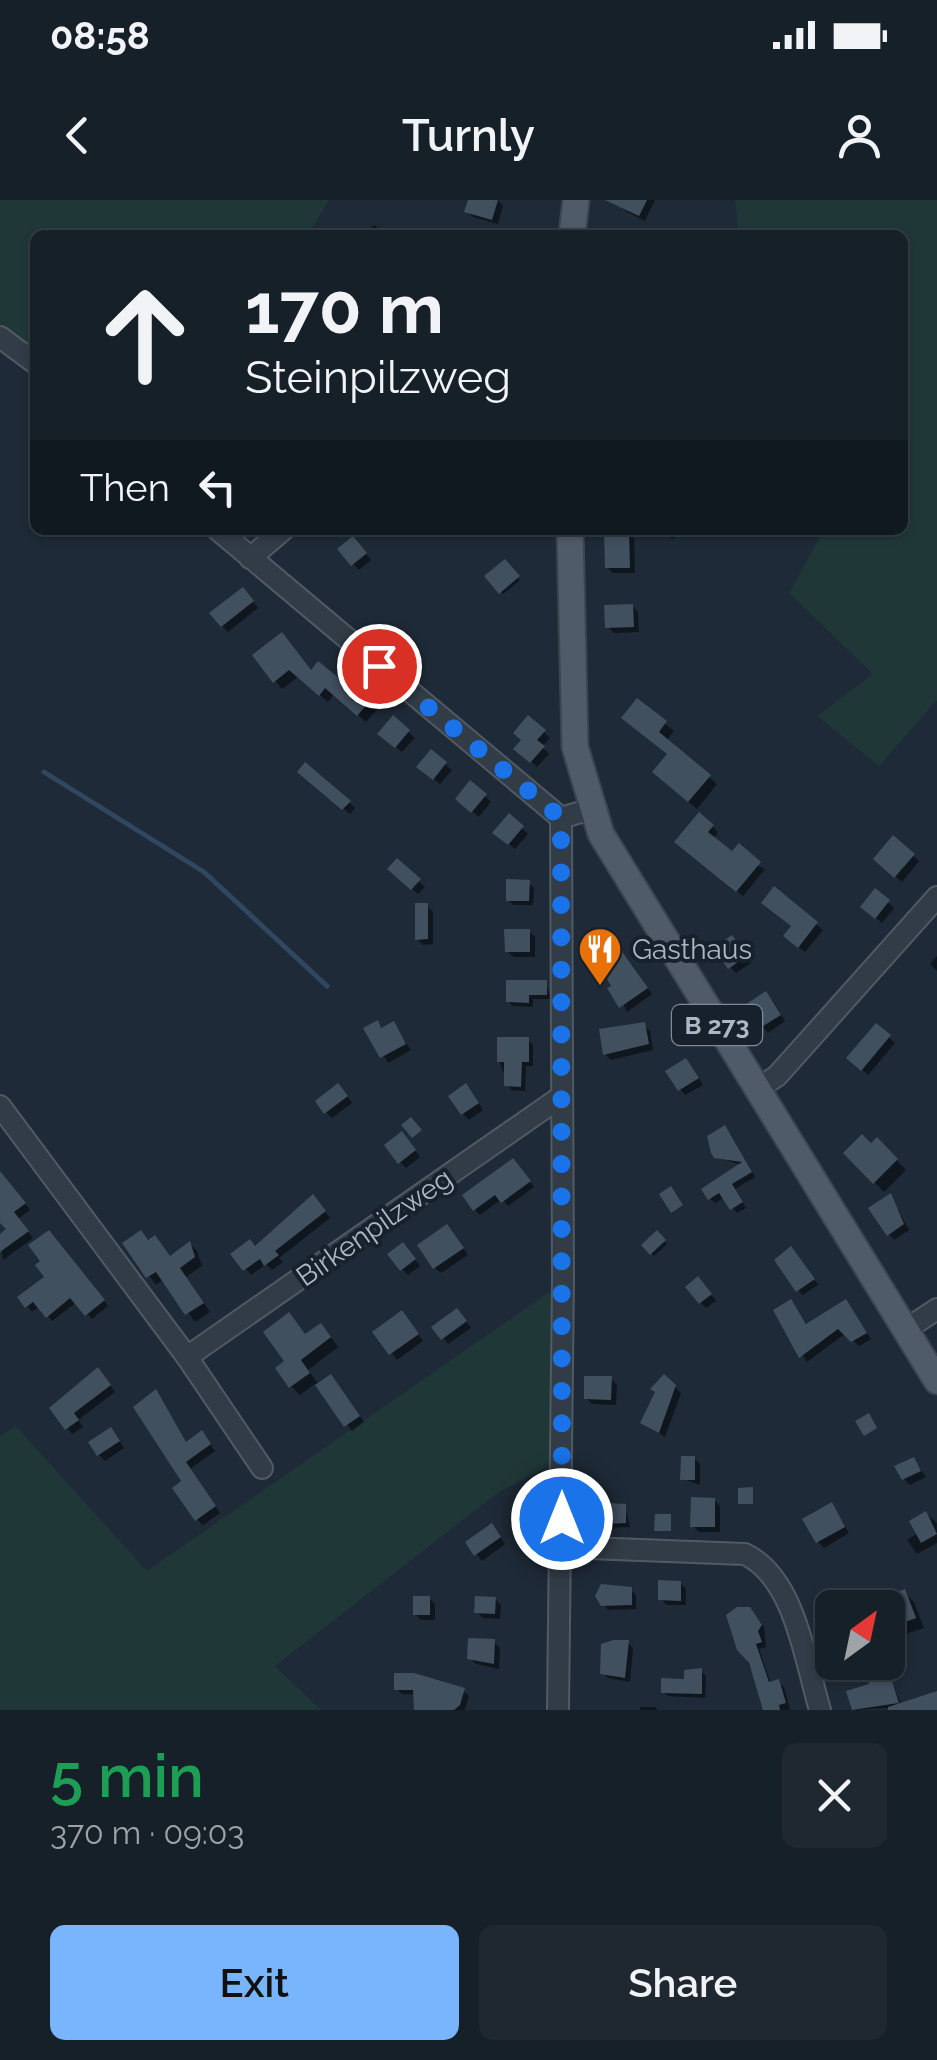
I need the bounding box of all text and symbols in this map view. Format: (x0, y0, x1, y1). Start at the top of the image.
text: 08:58 (50, 13, 150, 58)
icon: back (50, 108, 105, 163)
icon: person (832, 108, 887, 163)
text: Turnly (402, 109, 535, 162)
text: 170 m (245, 267, 444, 349)
icon: ahead (80, 270, 210, 400)
text: Steinpilzweg (245, 351, 511, 404)
icon: left (190, 460, 245, 515)
text: Then (80, 465, 170, 510)
pin (337, 624, 422, 709)
icon: arrive (352, 639, 407, 694)
restaurant icon: Gasthaus (577, 926, 623, 987)
place label: Gasthaus (632, 933, 752, 966)
road number: B 273 (672, 1005, 762, 1045)
street label: Birkenpilzweg (290, 1162, 458, 1293)
position arrow (510, 1467, 614, 1571)
north arrow (815, 1590, 905, 1680)
map controls (815, 1590, 905, 1680)
text: 5 min (50, 1741, 204, 1811)
button: close (782, 1743, 887, 1848)
text: 370 m · 09:03 (50, 1814, 244, 1851)
button: Exit (50, 1925, 459, 2040)
button: Share (479, 1925, 887, 2040)

